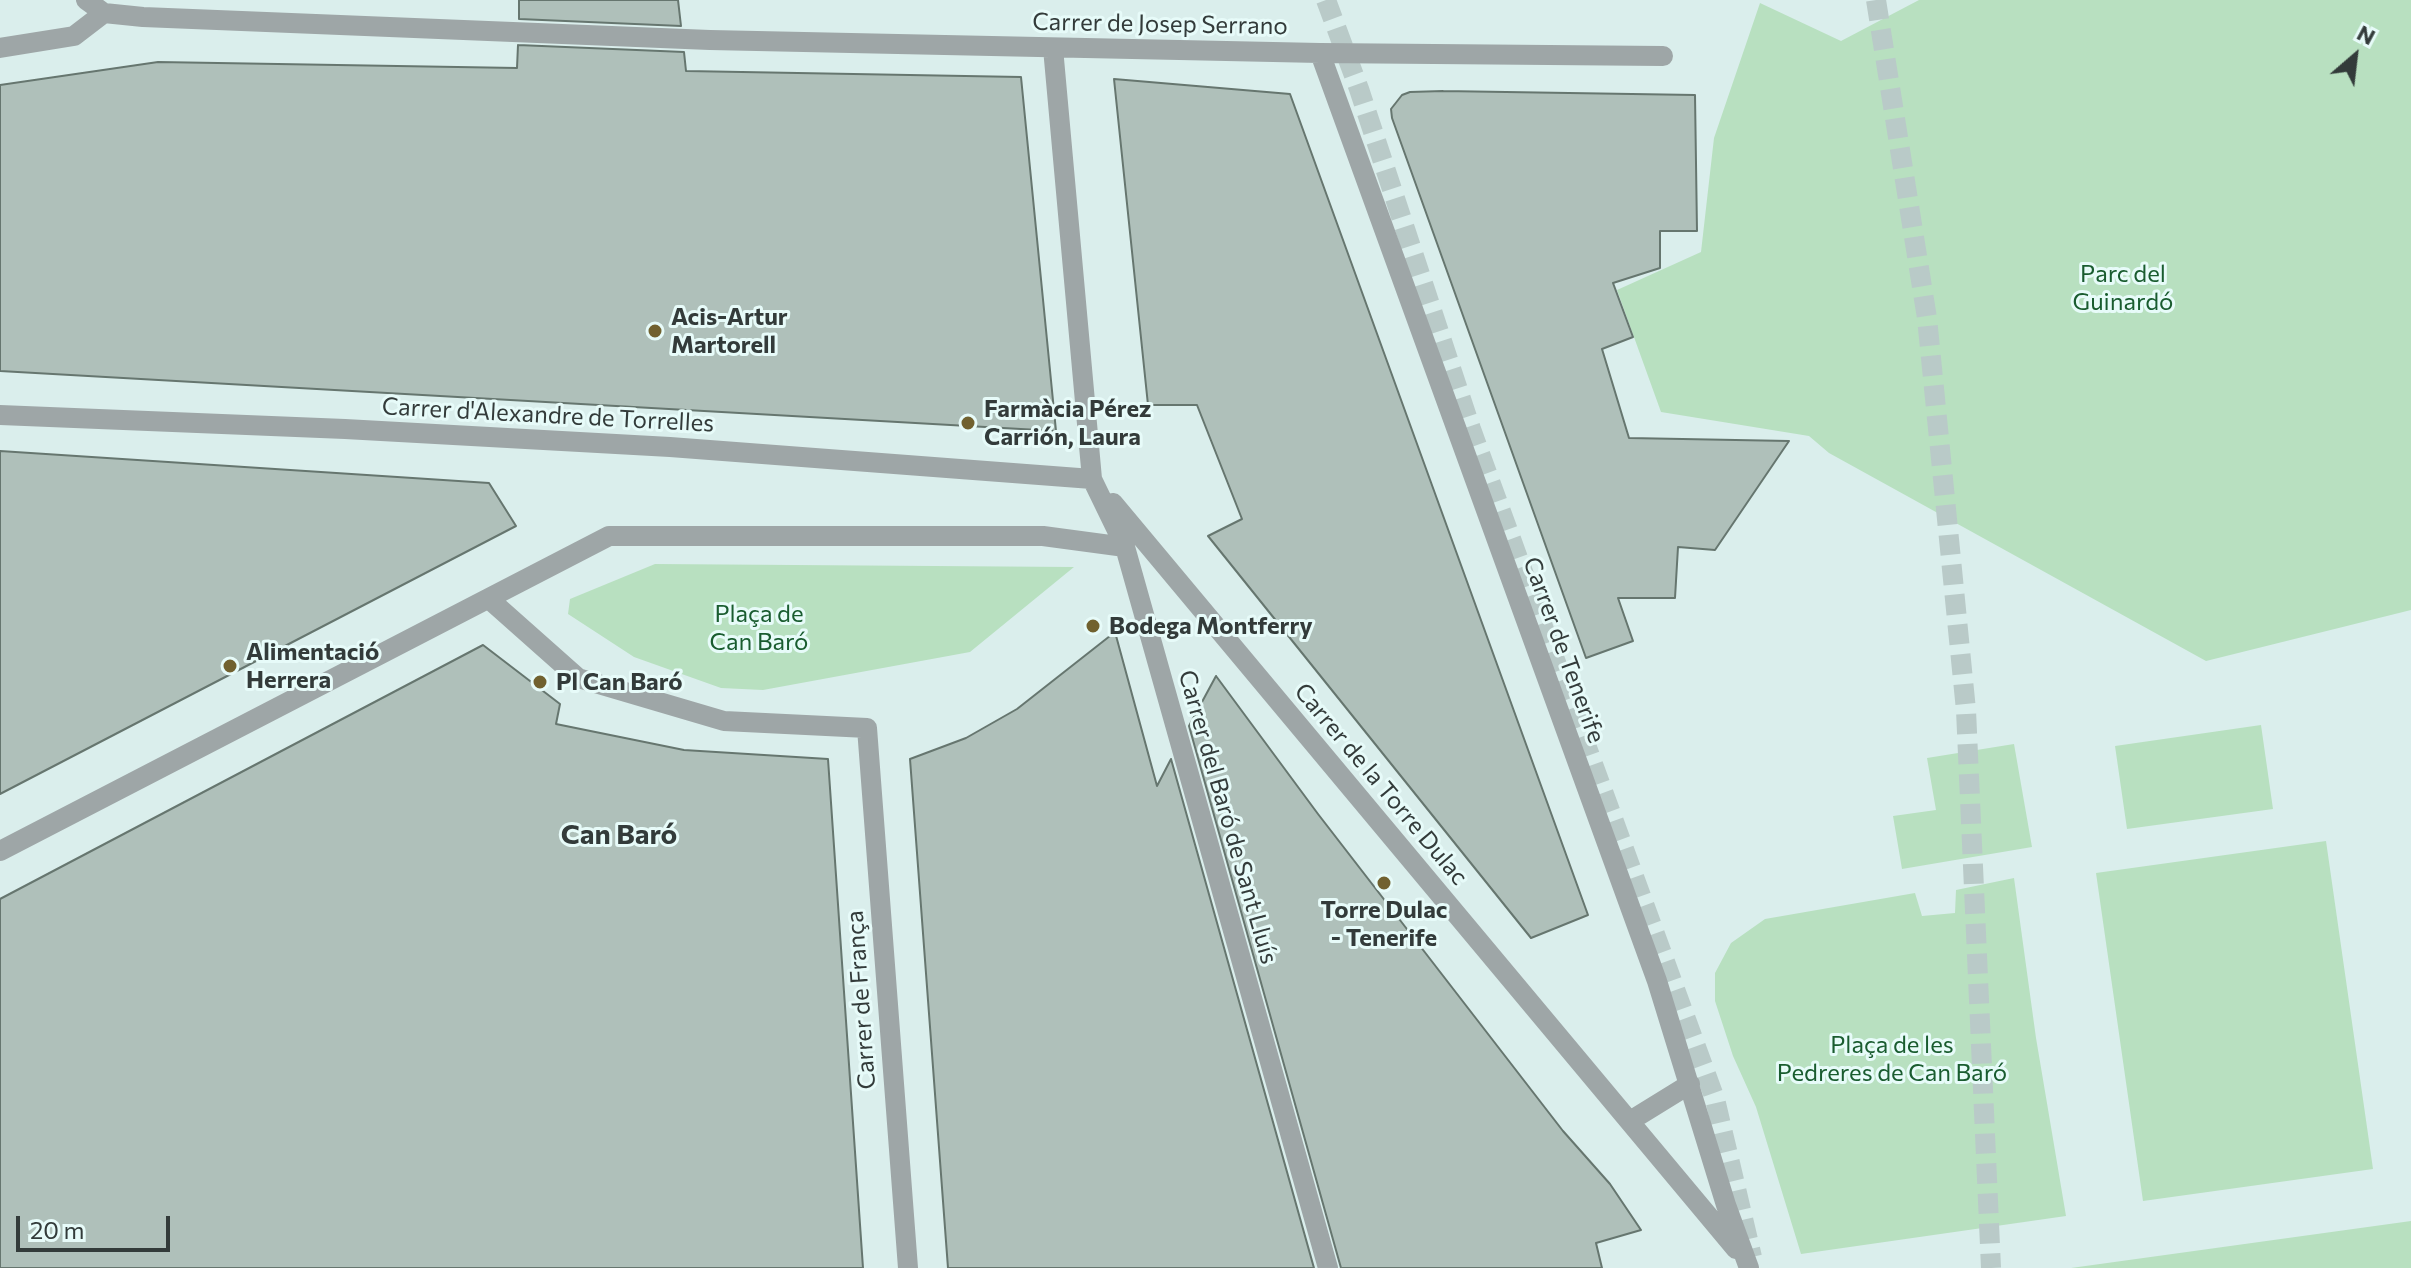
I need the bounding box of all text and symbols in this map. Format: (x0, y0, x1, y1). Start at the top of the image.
street label: Carrer de Josep Serrano (1032, 7, 1288, 41)
north arrow (2315, 16, 2395, 96)
text: N (2353, 19, 2380, 50)
park label: Parc del Guinardó (2073, 260, 2173, 316)
place label: Acis-Artur Martorell (671, 303, 788, 359)
marker: Acis-Artur Martorell (646, 322, 664, 340)
street label: Carrer d'Alexandre de Torrelles (381, 392, 715, 438)
place label: Farmàcia Pérez Carrión, Laura (984, 395, 1151, 451)
marker: Farmàcia Pérez Carrión, Laura (959, 414, 977, 432)
street label: Carrer de Tenerife (1517, 553, 1611, 747)
park label: Plaça de Can Baró (710, 600, 808, 656)
place label: Bodega Montferry (1109, 612, 1313, 640)
marker: Bodega Montferry (1084, 617, 1102, 635)
place label: Alimentació Herrera (246, 638, 379, 694)
marker: Alimentació Herrera (221, 657, 239, 675)
street label: Carrer del Baró de Sant Lluís (1172, 667, 1284, 967)
place label: Pl Can Baró (556, 668, 683, 696)
marker: Pl Can Baró (531, 673, 549, 691)
street label: Carrer de la Torre Dulac (1288, 677, 1474, 891)
district label: Can Baró (561, 818, 677, 852)
marker: Torre Dulac - Tenerife (1375, 874, 1393, 892)
place label: Torre Dulac - Tenerife (1321, 896, 1447, 952)
street label: Carrer de França (840, 910, 882, 1090)
park label: Plaça de les Pedreres de Can Baró (1777, 1031, 2007, 1087)
scale bar (20, 1200, 174, 1250)
text: 20 m (30, 1215, 84, 1244)

